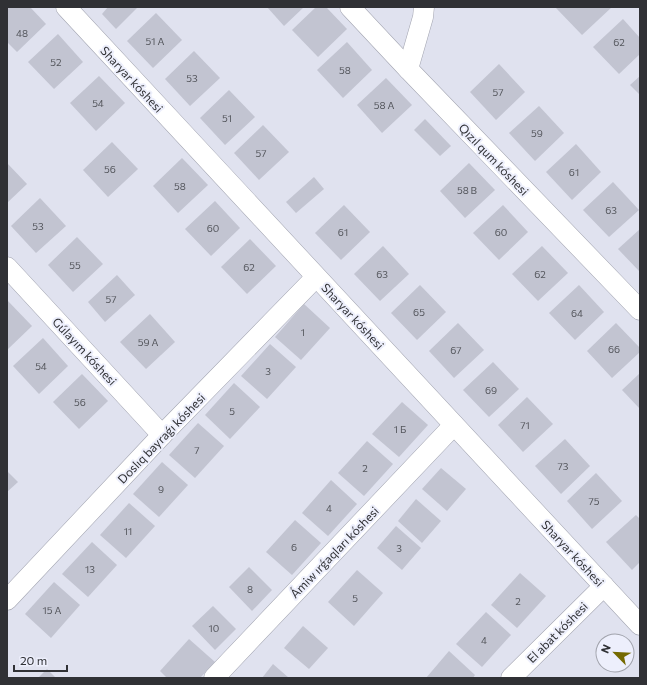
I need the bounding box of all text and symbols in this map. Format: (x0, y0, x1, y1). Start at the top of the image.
house number: 48 (16, 27, 28, 39)
house number: 51 А (146, 35, 165, 47)
house number: 62 (613, 36, 625, 48)
street label: Sharyar kóshesi (98, 43, 166, 115)
house number: 52 (50, 56, 62, 68)
house number: 58 (339, 64, 351, 76)
house number: 53 (186, 72, 198, 84)
house number: 57 (492, 86, 504, 98)
house number: 54 (92, 97, 104, 109)
house number: 58 А (374, 99, 394, 111)
house number: 51 (222, 112, 232, 124)
street label: Qızıl qum kóshesi (456, 120, 532, 198)
house number: 59 (531, 127, 543, 139)
house number: 57 (255, 147, 267, 159)
house number: 56 (104, 163, 116, 175)
house number: 61 (569, 166, 579, 178)
house number: 58 (174, 180, 186, 192)
house number: 58 В (457, 184, 478, 196)
house number: 63 (605, 204, 617, 216)
house number: 53 (32, 220, 44, 232)
house number: 60 (207, 222, 219, 234)
house number: 61 (338, 226, 348, 238)
house number: 60 (495, 226, 507, 238)
house number: 55 (69, 259, 81, 271)
house number: 62 (243, 261, 255, 273)
house number: 63 (376, 268, 388, 280)
house number: 62 (534, 268, 546, 280)
street label: Sharyar kóshesi (319, 280, 387, 352)
house number: 57 (105, 293, 117, 305)
house number: 65 (413, 306, 425, 318)
house number: 64 (571, 307, 583, 319)
street label: Gúlayım kóshesi (50, 314, 120, 388)
house number: 1 (301, 326, 305, 338)
house number: 59 А (138, 336, 158, 348)
house number: 66 (608, 343, 620, 355)
house number: 67 (450, 344, 462, 356)
house number: 54 (35, 360, 47, 372)
house number: 3 (265, 365, 271, 377)
house number: 69 (485, 384, 497, 396)
street label: Doslıq bayraǵı kóshesi (114, 390, 208, 486)
house number: 56 (74, 396, 86, 408)
house number: 5 (229, 405, 235, 417)
house number: 71 (520, 419, 530, 431)
house number: 1 Б (394, 423, 406, 435)
house number: 7 (194, 444, 200, 456)
house number: 73 (558, 460, 569, 472)
house number: 2 (362, 462, 368, 474)
house number: 9 (158, 483, 164, 495)
house number: 75 (589, 495, 600, 507)
house number: 4 (326, 502, 332, 514)
street label: Ámiw ırǵaqları kóshesi (287, 503, 381, 601)
street label: Sharyar kóshesi (539, 517, 607, 589)
house number: 11 (124, 525, 132, 537)
house number: 6 (291, 541, 297, 553)
house number: 3 (396, 542, 402, 554)
house number: 13 (85, 563, 95, 575)
house number: 8 (247, 583, 253, 595)
house number: 5 (352, 592, 358, 604)
house number: 2 (515, 595, 521, 607)
street label: El abat kóshesi (524, 599, 590, 665)
house number: 15 А (43, 604, 62, 616)
house number: 10 (209, 622, 219, 634)
north arrow (595, 633, 635, 673)
house number: 4 (481, 634, 487, 646)
text: N (598, 642, 613, 655)
scale bar (14, 647, 67, 673)
text: 20 m (20, 653, 47, 667)

